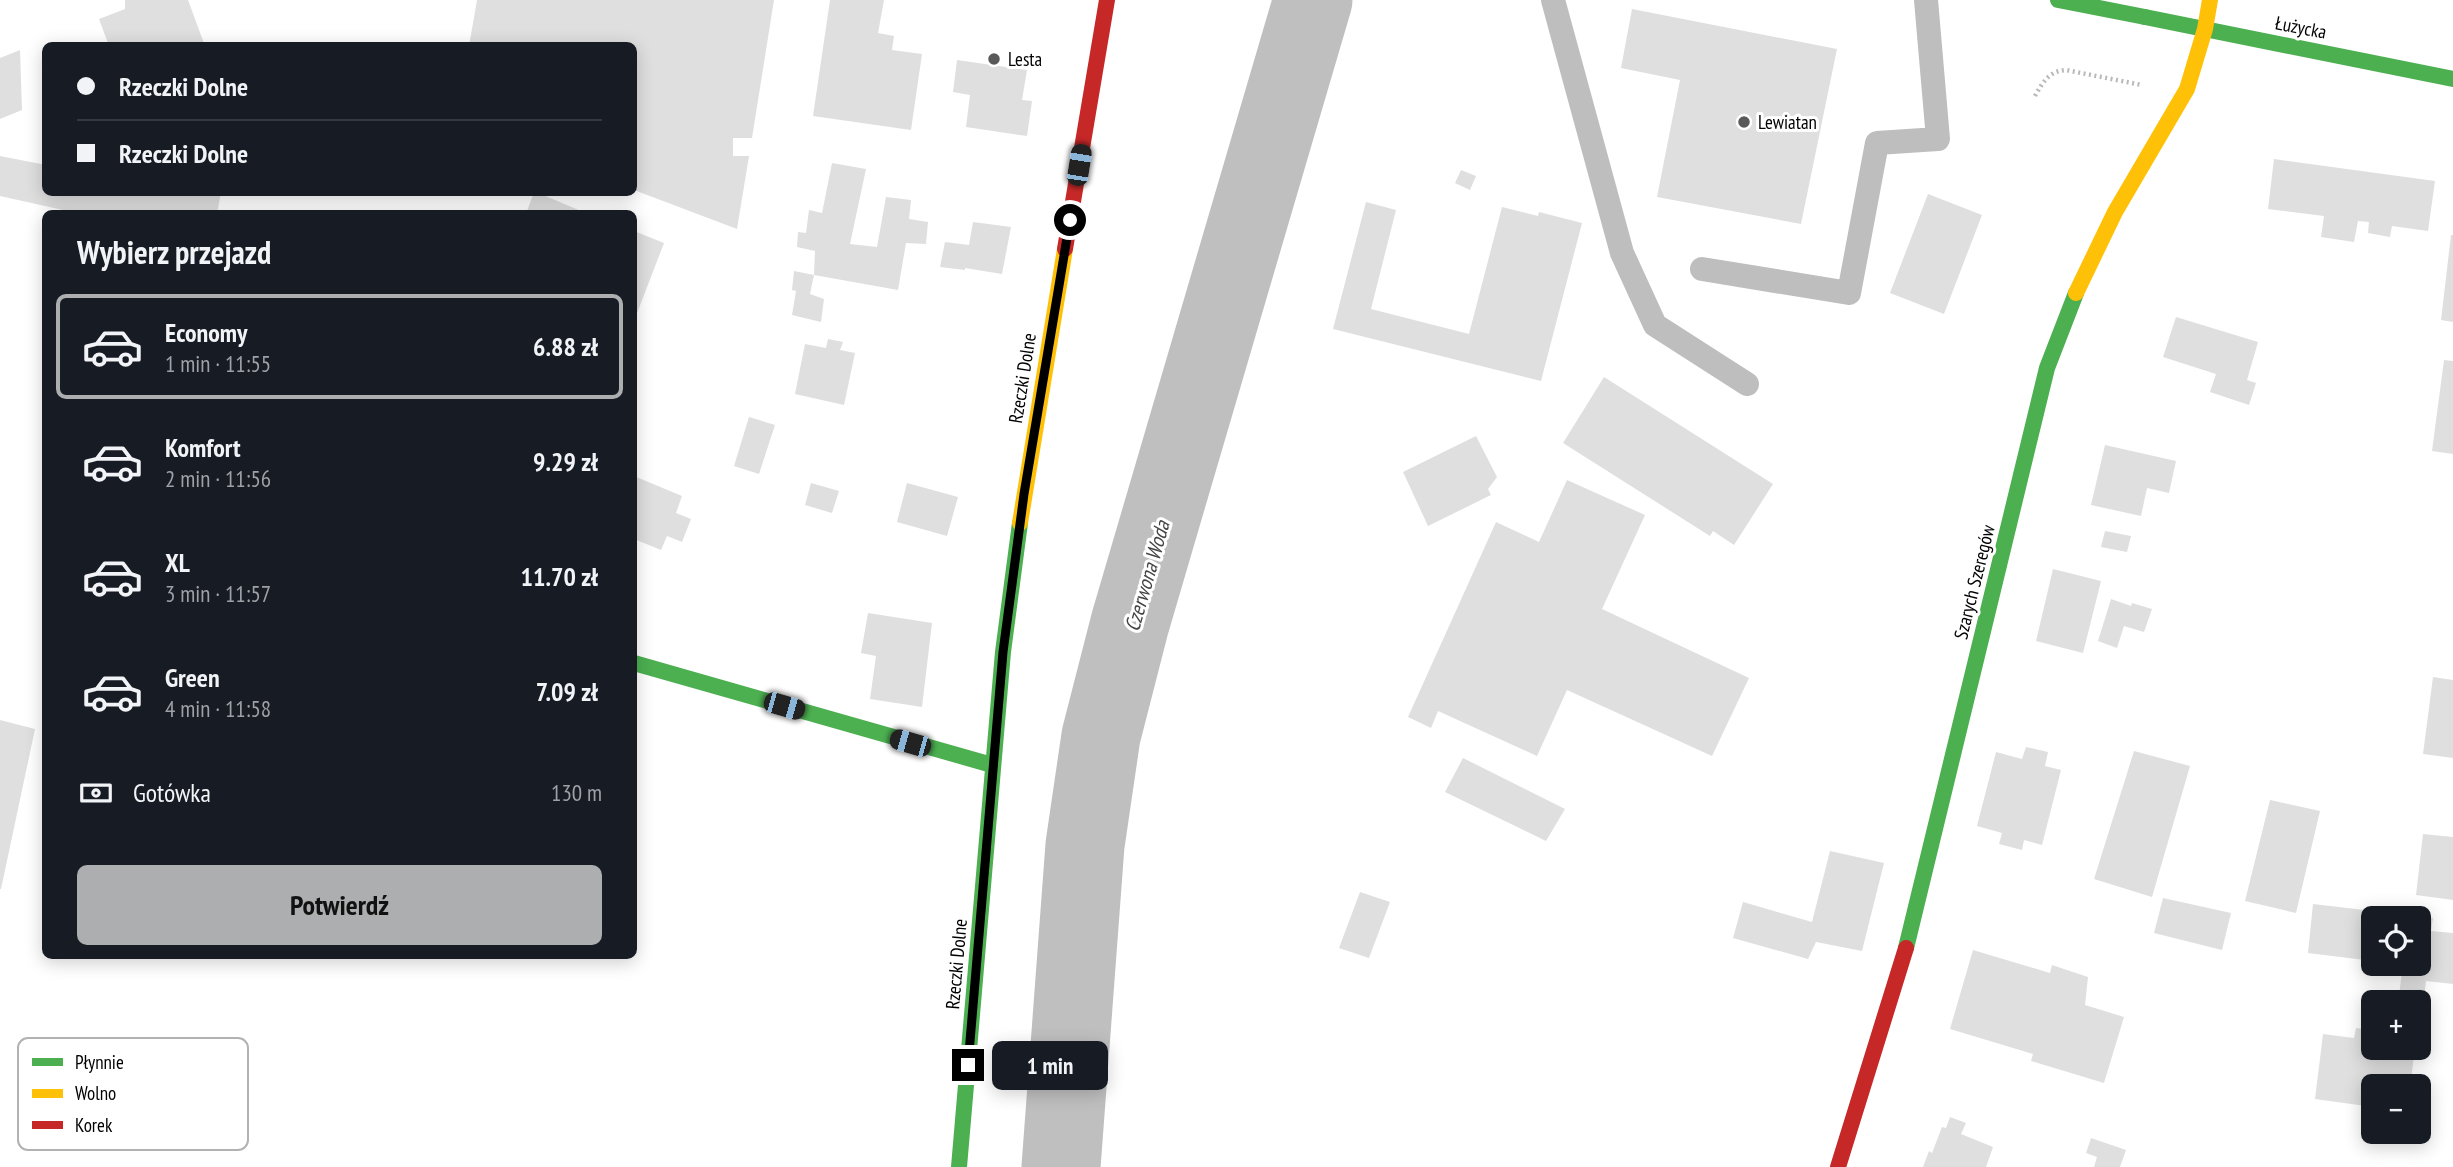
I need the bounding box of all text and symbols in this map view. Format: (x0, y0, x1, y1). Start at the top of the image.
street label: Łużycka (2273, 10, 2329, 44)
place label: Lesta (1008, 47, 1042, 71)
marker: Lesta (986, 51, 1002, 67)
text: Rzeczki Dolne (119, 70, 248, 103)
place label: Lewiatan (1758, 110, 1817, 134)
marker: Lewiatan (1736, 114, 1752, 130)
text: Rzeczki Dolne (119, 137, 248, 170)
car (1066, 143, 1093, 187)
route start (1054, 204, 1086, 236)
text: Wybierz przejazd (77, 231, 271, 273)
icon: car (81, 315, 144, 378)
text: Economy (165, 316, 247, 349)
text: 6.88 zł (533, 330, 598, 363)
street label: Rzeczki Dolne (1003, 331, 1041, 425)
text: 1 min · 11:55 (165, 349, 271, 378)
icon: car (81, 430, 144, 493)
text: Komfort (165, 431, 241, 464)
text: 9.29 zł (533, 445, 598, 478)
text: 2 min · 11:56 (165, 464, 271, 493)
water label: Czerwona Woda (1118, 516, 1176, 634)
street label: Szarych Szeregów (1948, 522, 2000, 642)
icon: car (81, 545, 144, 608)
text: XL (165, 546, 190, 579)
text: 11.70 zł (521, 560, 598, 593)
text: 3 min · 11:57 (165, 579, 271, 608)
icon: car (81, 660, 144, 723)
text: Green (165, 661, 220, 694)
text: 7.09 zł (536, 675, 598, 708)
car (761, 690, 808, 722)
text: 4 min · 11:58 (165, 694, 271, 723)
car (887, 727, 934, 759)
icon: cash (77, 774, 115, 812)
text: Gotówka (133, 776, 211, 809)
text: 130 m (551, 778, 602, 807)
button: Potwierdź (77, 865, 602, 945)
map controls (2361, 906, 2431, 1144)
button: locate (2361, 906, 2431, 976)
street label: Rzeczki Dolne (940, 918, 972, 1010)
button: + (2361, 990, 2431, 1060)
legend (18, 1038, 248, 1150)
callout: 1 min (992, 1040, 1108, 1090)
route end (952, 1049, 984, 1081)
text: Płynnie (75, 1050, 124, 1074)
text: 1 min (1027, 1051, 1073, 1080)
button: − (2361, 1074, 2431, 1144)
text: Wolno (75, 1081, 116, 1105)
text: Korek (75, 1113, 113, 1137)

